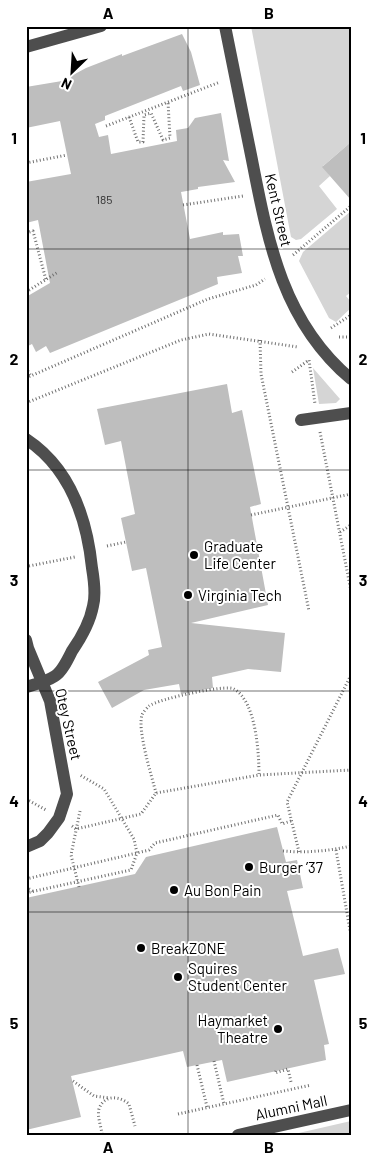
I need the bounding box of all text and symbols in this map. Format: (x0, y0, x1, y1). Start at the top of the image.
text: A (103, 3, 114, 22)
text: B (264, 3, 274, 22)
north arrow (48, 48, 98, 98)
text: N (58, 75, 74, 94)
text: 1 (11, 128, 17, 147)
text: 1 (360, 128, 366, 147)
street label: Kent Street (262, 172, 296, 248)
house number: 185 (96, 192, 112, 206)
text: 2 (10, 349, 19, 368)
text: 2 (359, 349, 368, 368)
place label: Graduate Life Center (204, 537, 276, 572)
marker: Graduate Life Center (188, 549, 200, 561)
text: 3 (10, 570, 18, 589)
text: 3 (359, 570, 367, 589)
place label: Virginia Tech (198, 586, 282, 604)
marker: Virginia Tech (182, 589, 194, 601)
street label: Otey Street (52, 686, 86, 762)
text: 4 (9, 791, 19, 810)
text: 4 (358, 791, 368, 810)
place label: Burger ’37 (259, 858, 323, 876)
marker: Burger ’37 (243, 861, 255, 873)
place label: Au Bon Pain (184, 881, 261, 899)
marker: Au Bon Pain (168, 884, 180, 896)
place label: BreakZONE (151, 939, 225, 957)
marker: BreakZONE (135, 942, 147, 954)
place label: Squires Student Center (188, 959, 287, 994)
marker: Squires Student Center (172, 971, 184, 983)
place label: Haymarket Theatre (198, 1011, 268, 1046)
text: 5 (10, 1013, 19, 1032)
text: 5 (359, 1013, 368, 1032)
marker: Haymarket Theatre (272, 1023, 284, 1035)
street label: Alumni Mall (253, 1091, 329, 1123)
text: A (103, 1137, 114, 1156)
text: B (264, 1137, 274, 1156)

